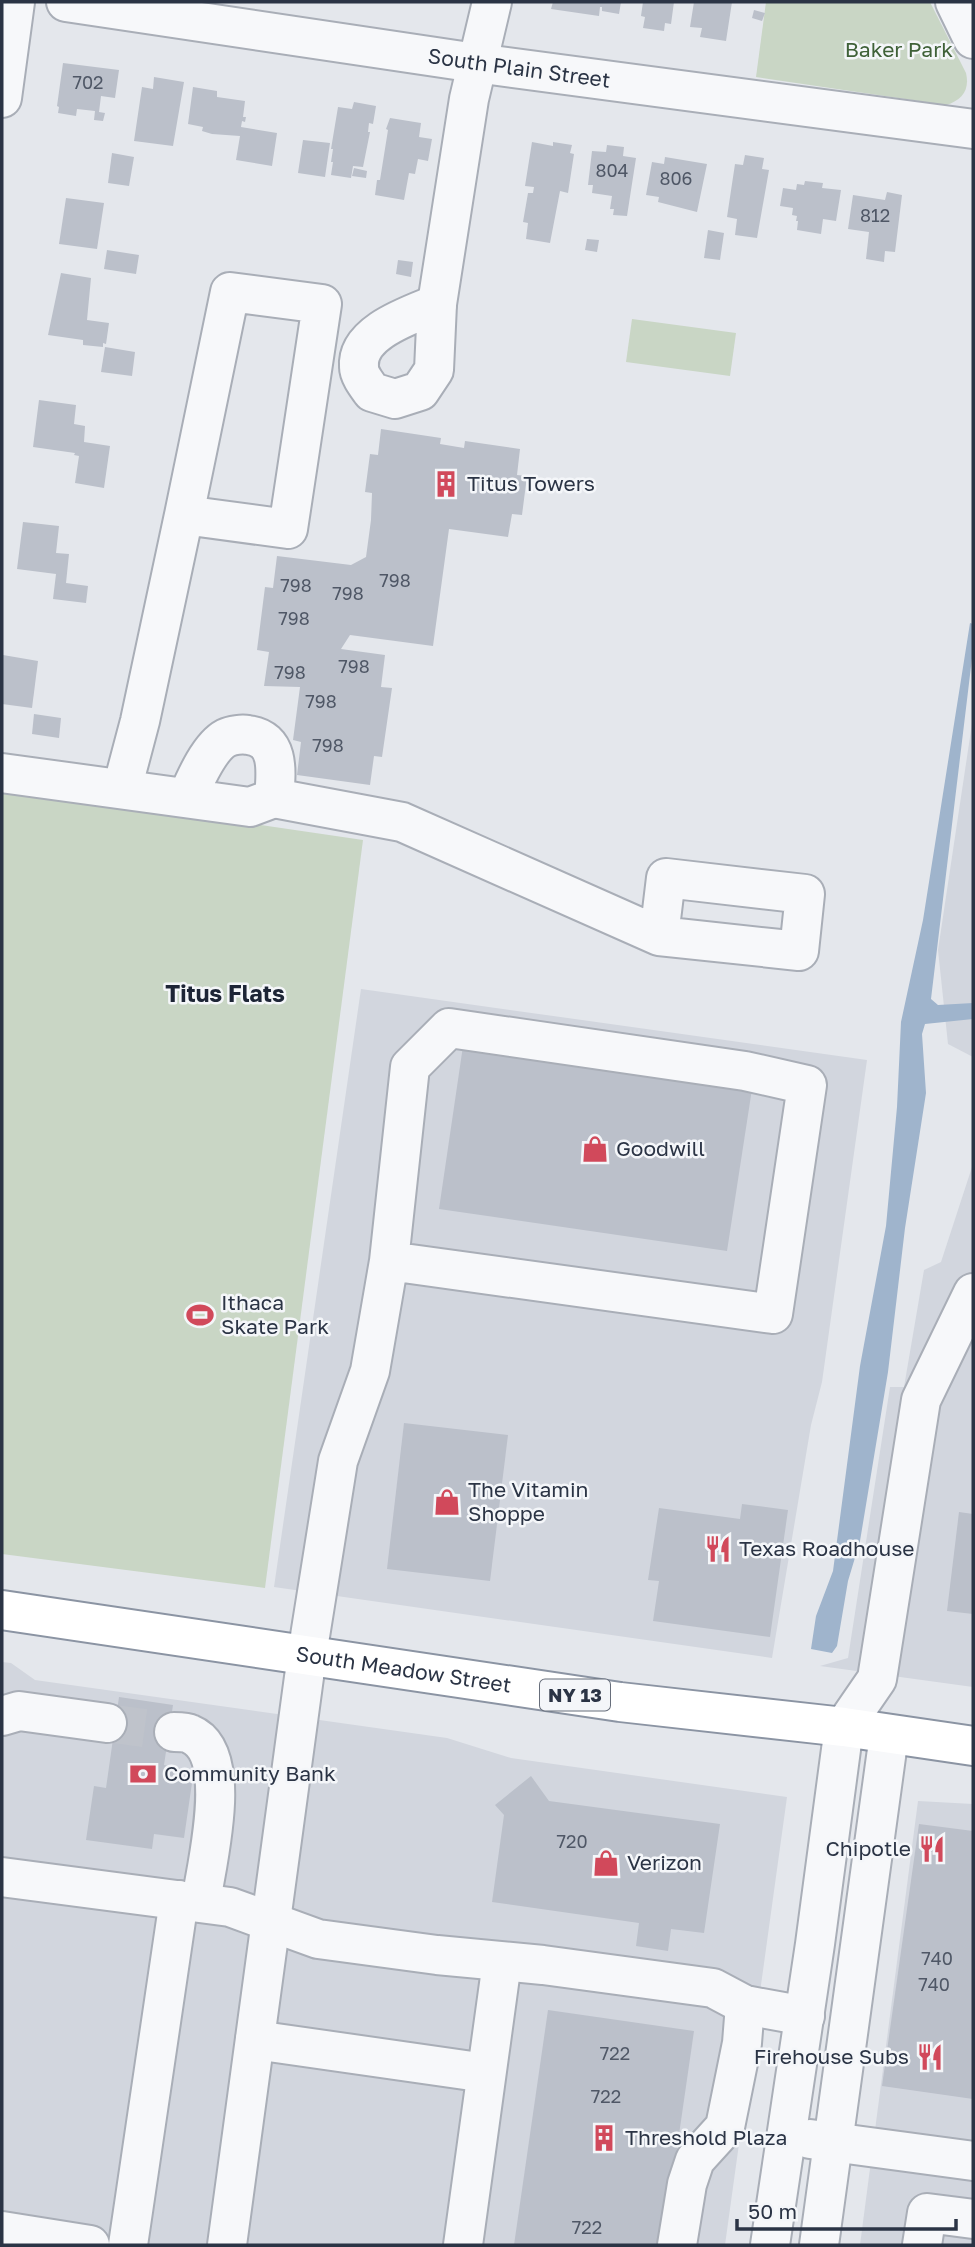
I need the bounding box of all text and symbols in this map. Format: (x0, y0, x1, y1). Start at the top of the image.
park label: Baker Park (845, 36, 953, 62)
street label: South Plain Street (426, 42, 612, 93)
house number: 702 (72, 71, 104, 93)
house number: 804 (595, 159, 629, 181)
house number: 806 (659, 167, 693, 189)
house number: 812 (860, 204, 890, 226)
building icon: Titus Towers (431, 469, 461, 499)
place label: Titus Towers (467, 470, 595, 496)
house number: 798 (379, 569, 411, 591)
house number: 798 (280, 574, 312, 596)
house number: 798 (332, 582, 364, 604)
house number: 798 (278, 607, 310, 629)
house number: 798 (338, 655, 370, 677)
house number: 798 (274, 661, 306, 683)
house number: 798 (305, 690, 337, 712)
house number: 798 (312, 734, 344, 756)
district label: Titus Flats (165, 979, 285, 1007)
shop icon: Goodwill (580, 1134, 610, 1164)
place label: Goodwill (616, 1135, 705, 1161)
place label: Ithaca Skate Park (221, 1289, 329, 1339)
sports icon: Ithaca Skate Park (185, 1300, 215, 1330)
place label: The Vitamin Shoppe (468, 1476, 588, 1526)
shop icon: The Vitamin Shoppe (432, 1487, 462, 1517)
restaurant icon: Texas Roadhouse (703, 1534, 733, 1564)
place label: Texas Roadhouse (739, 1535, 914, 1561)
street label: South Meadow Street (294, 1640, 513, 1698)
road number: NY 13 (540, 1680, 610, 1710)
bank icon: Community Bank (128, 1759, 158, 1789)
place label: Community Bank (164, 1760, 336, 1786)
house number: 720 (556, 1830, 588, 1852)
restaurant icon: Chipotle (917, 1834, 947, 1864)
place label: Chipotle (826, 1835, 911, 1861)
shop icon: Verizon (591, 1848, 621, 1878)
place label: Verizon (627, 1849, 702, 1875)
house number: 740 (921, 1947, 953, 1969)
house number: 740 (918, 1973, 950, 1995)
house number: 722 (600, 2042, 630, 2064)
restaurant icon: Firehouse Subs (915, 2042, 945, 2072)
place label: Firehouse Subs (754, 2043, 909, 2069)
house number: 722 (591, 2085, 621, 2107)
building icon: Threshold Plaza (589, 2123, 619, 2153)
place label: Threshold Plaza (625, 2124, 787, 2150)
scale bar (737, 2188, 956, 2232)
text: 50 m (748, 2198, 797, 2224)
house number: 722 (572, 2216, 602, 2238)

